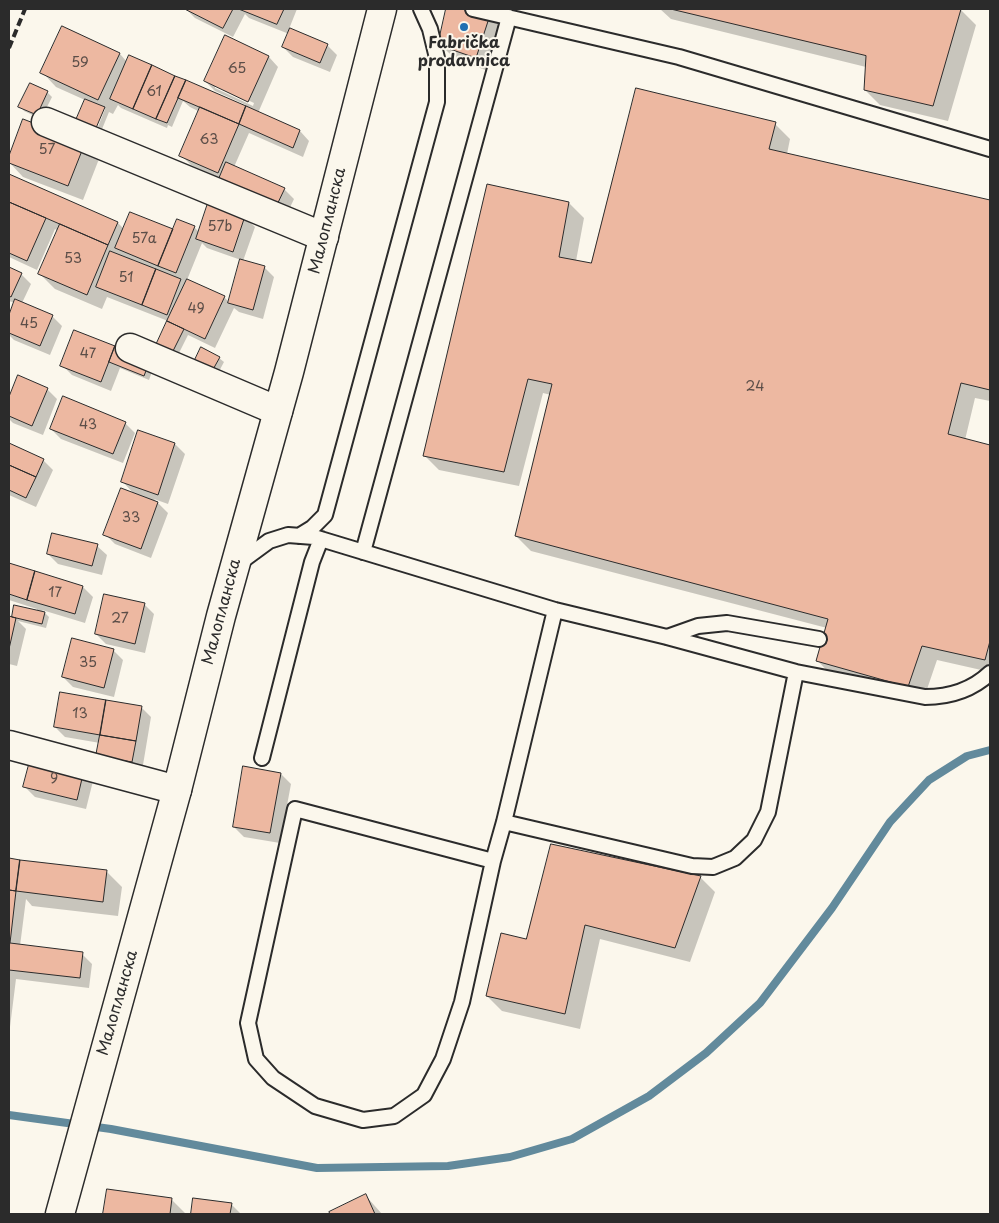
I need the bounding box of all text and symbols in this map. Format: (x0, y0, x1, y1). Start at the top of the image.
marker: Fabrička prodavnica (458, 21, 470, 33)
place label: Fabrička prodavnica (418, 34, 510, 72)
house number: 59 (71, 55, 89, 71)
house number: 65 (228, 61, 246, 77)
house number: 61 (146, 84, 162, 100)
house number: 63 (200, 132, 218, 148)
house number: 57 (39, 142, 55, 158)
street label: Малопланска (305, 166, 351, 276)
house number: 57b (208, 219, 232, 235)
house number: 57a (132, 231, 156, 247)
house number: 53 (64, 251, 82, 267)
house number: 51 (119, 270, 133, 286)
house number: 49 (187, 301, 205, 317)
house number: 45 (20, 316, 38, 332)
house number: 47 (80, 346, 96, 362)
house number: 24 (746, 379, 764, 395)
house number: 43 (79, 417, 97, 433)
house number: 33 (122, 510, 140, 526)
street label: Малопланска (199, 557, 245, 667)
house number: 17 (48, 585, 62, 601)
house number: 27 (111, 611, 129, 627)
house number: 35 (79, 655, 97, 671)
house number: 13 (72, 706, 88, 722)
house number: 9 (50, 771, 58, 787)
street label: Малопланска (94, 948, 142, 1058)

